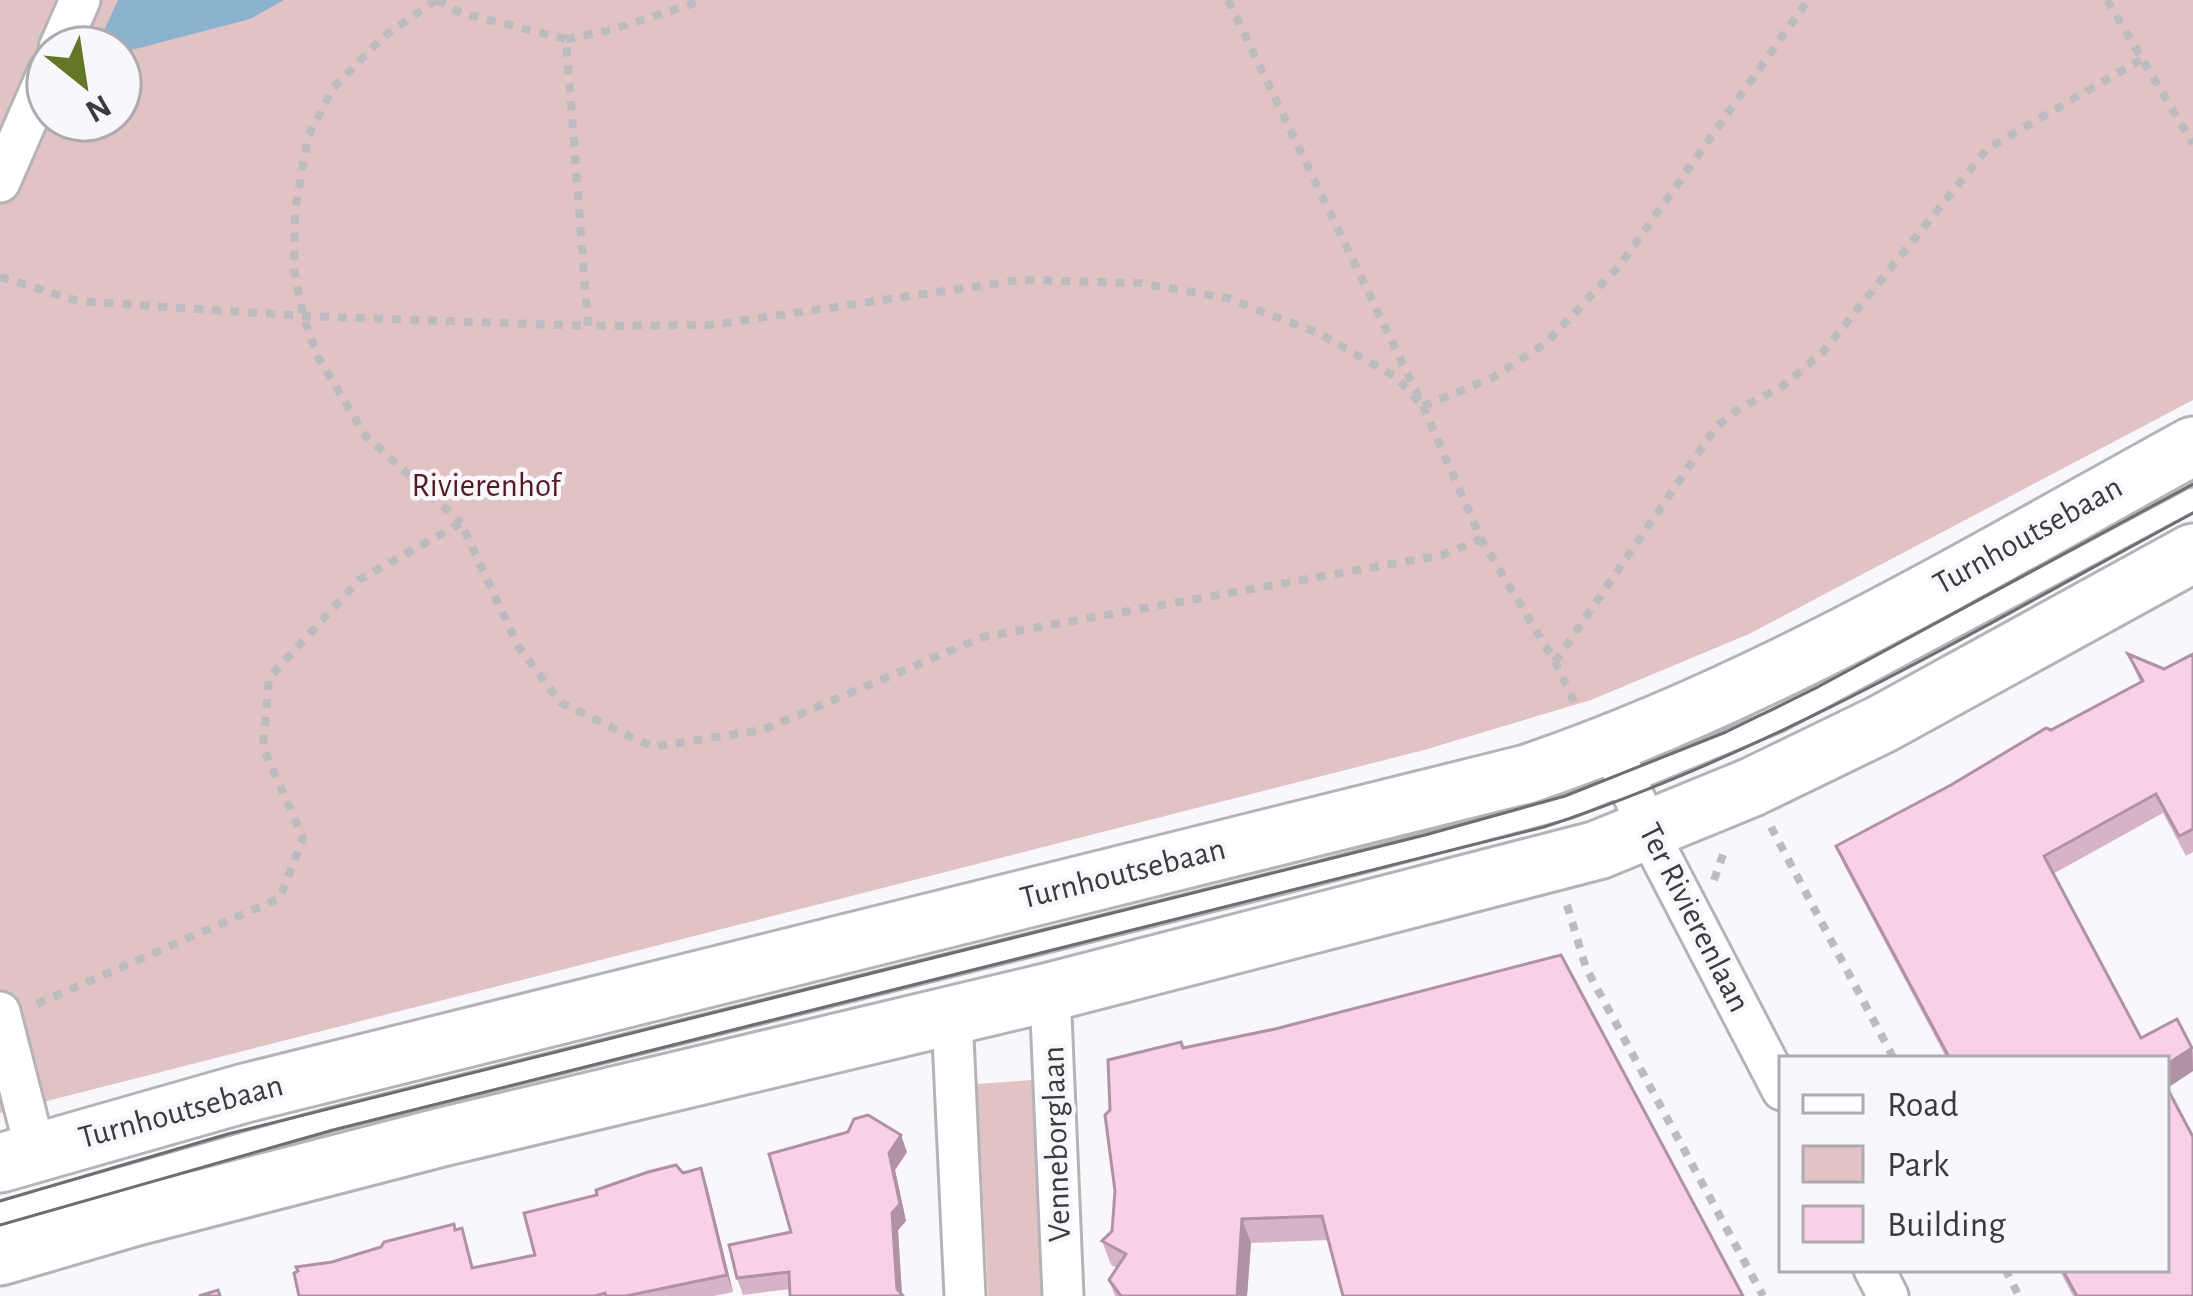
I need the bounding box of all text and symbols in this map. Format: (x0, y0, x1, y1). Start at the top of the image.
north arrow (24, 24, 144, 144)
text: N (80, 88, 116, 128)
park label: Rivierenhof (412, 470, 562, 503)
street label: Turnhoutsebaan (1928, 471, 2128, 601)
street label: Ter Rivierenlaan (1632, 818, 1756, 1018)
street label: Turnhoutsebaan (1017, 833, 1229, 915)
street label: Venneborglaan (1037, 1045, 1077, 1243)
legend (1779, 1056, 2169, 1272)
street label: Turnhoutsebaan (75, 1069, 287, 1155)
text: Road (1887, 1087, 1959, 1123)
text: Park (1887, 1147, 1950, 1183)
text: Building (1887, 1207, 2006, 1243)

